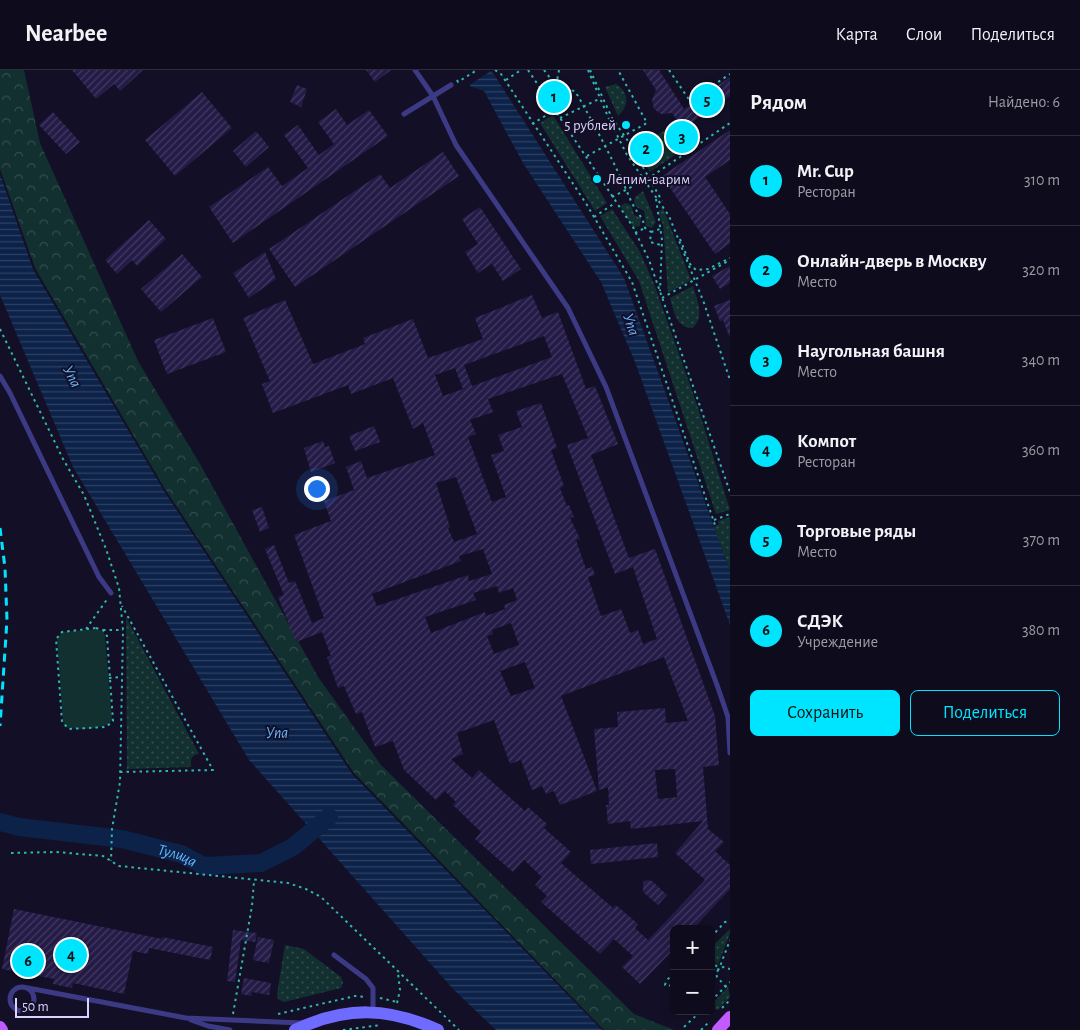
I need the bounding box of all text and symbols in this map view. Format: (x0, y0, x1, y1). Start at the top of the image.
text: Nearbee (25, 22, 107, 46)
text: Карта (836, 26, 878, 44)
text: Слои (906, 26, 942, 44)
text: Поделиться (970, 26, 1055, 44)
pin: 1 (538, 78, 570, 116)
pin: 5 (691, 81, 723, 119)
text: Рядом (750, 92, 807, 113)
text: Найдено: 6 (988, 94, 1060, 110)
place label: 5 рублей (564, 118, 616, 133)
pin: 3 (666, 118, 698, 156)
marker: 5 рублей (620, 119, 632, 131)
pin: 2 (630, 130, 662, 168)
text: Mr. Cup (797, 162, 854, 181)
place label: Лепим-варим (607, 172, 690, 187)
text: 1 (763, 172, 769, 188)
text: 310 m (1024, 172, 1060, 188)
marker: Лепим-варим (591, 173, 603, 185)
text: Ресторан (797, 184, 856, 200)
text: Онлайн-дверь в Москву (797, 252, 987, 271)
text: 2 (762, 262, 770, 278)
text: 320 m (1022, 262, 1060, 278)
text: Место (797, 274, 837, 290)
water label: Упа (620, 311, 642, 338)
text: Наугольная башня (797, 342, 945, 361)
text: 3 (763, 352, 769, 368)
text: 340 m (1022, 352, 1060, 368)
water label: Упа (60, 363, 84, 390)
text: Место (797, 364, 837, 380)
text: Компот (797, 432, 856, 451)
text: 4 (762, 442, 770, 458)
text: 360 m (1022, 442, 1060, 458)
text: Ресторан (797, 454, 856, 470)
your location (304, 476, 330, 502)
text: Торговые ряды (797, 522, 916, 541)
text: 5 (763, 532, 769, 548)
text: 370 m (1023, 532, 1060, 548)
text: Место (797, 544, 837, 560)
text: СДЭК (797, 612, 843, 631)
text: 6 (762, 622, 770, 638)
text: 380 m (1022, 622, 1060, 638)
text: Учреждение (797, 634, 878, 650)
button: Сохранить (750, 690, 900, 736)
button: Поделиться (910, 690, 1060, 736)
water label: Упа (266, 725, 288, 741)
water label: Тулица (156, 841, 200, 870)
map controls (670, 925, 715, 1015)
button: + (670, 925, 715, 970)
pin: 4 (55, 936, 87, 974)
pin: 6 (12, 942, 44, 980)
button: − (670, 970, 715, 1015)
scale bar (15, 995, 89, 1018)
text: 50 m (22, 1000, 49, 1014)

